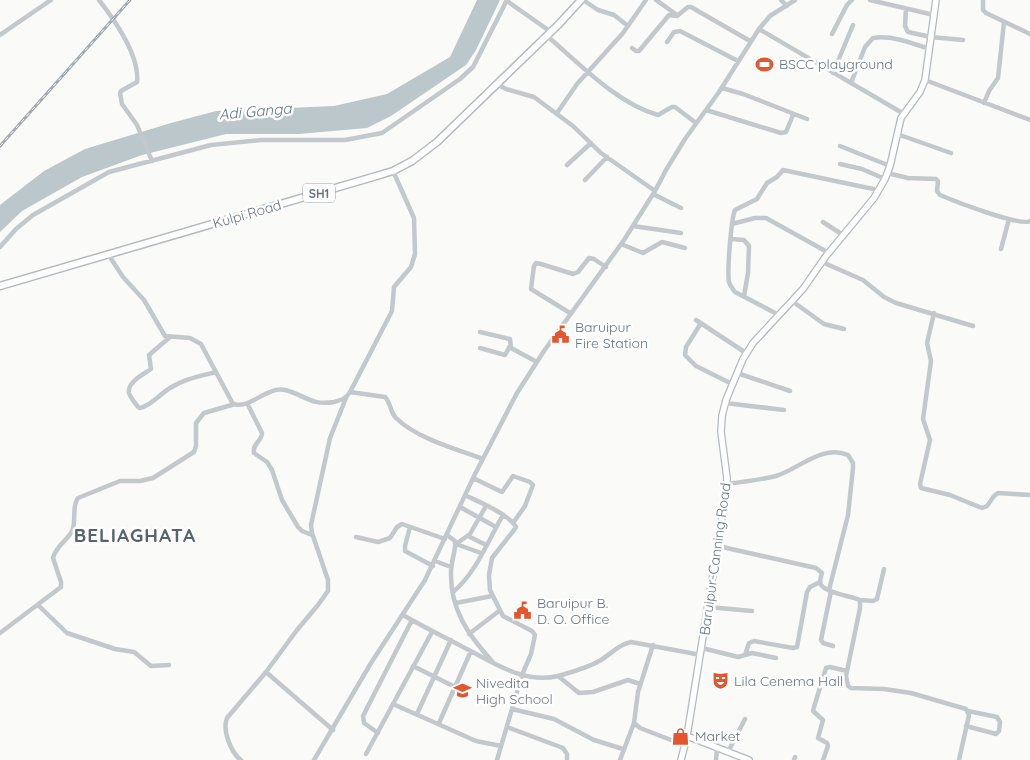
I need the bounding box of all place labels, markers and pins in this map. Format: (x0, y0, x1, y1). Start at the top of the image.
sports icon: BSCC playground (755, 54, 775, 74)
place label: BSCC playground (779, 55, 893, 73)
place label: Baruipur Fire Station (575, 318, 648, 352)
public building icon: Baruipur Fire Station (551, 325, 571, 345)
place label: Baruipur B. D. O. Office (537, 594, 610, 628)
public building icon: Baruipur B. D. O. Office (513, 601, 533, 621)
theatre icon: Lila Cenema Hall (710, 671, 730, 691)
place label: Lila Cenema Hall (734, 672, 843, 690)
place label: Nivedita High School (476, 674, 553, 708)
school or university icon: Nivedita High School (452, 681, 472, 701)
shop icon: Market (671, 726, 691, 746)
place label: Market (695, 727, 741, 745)

